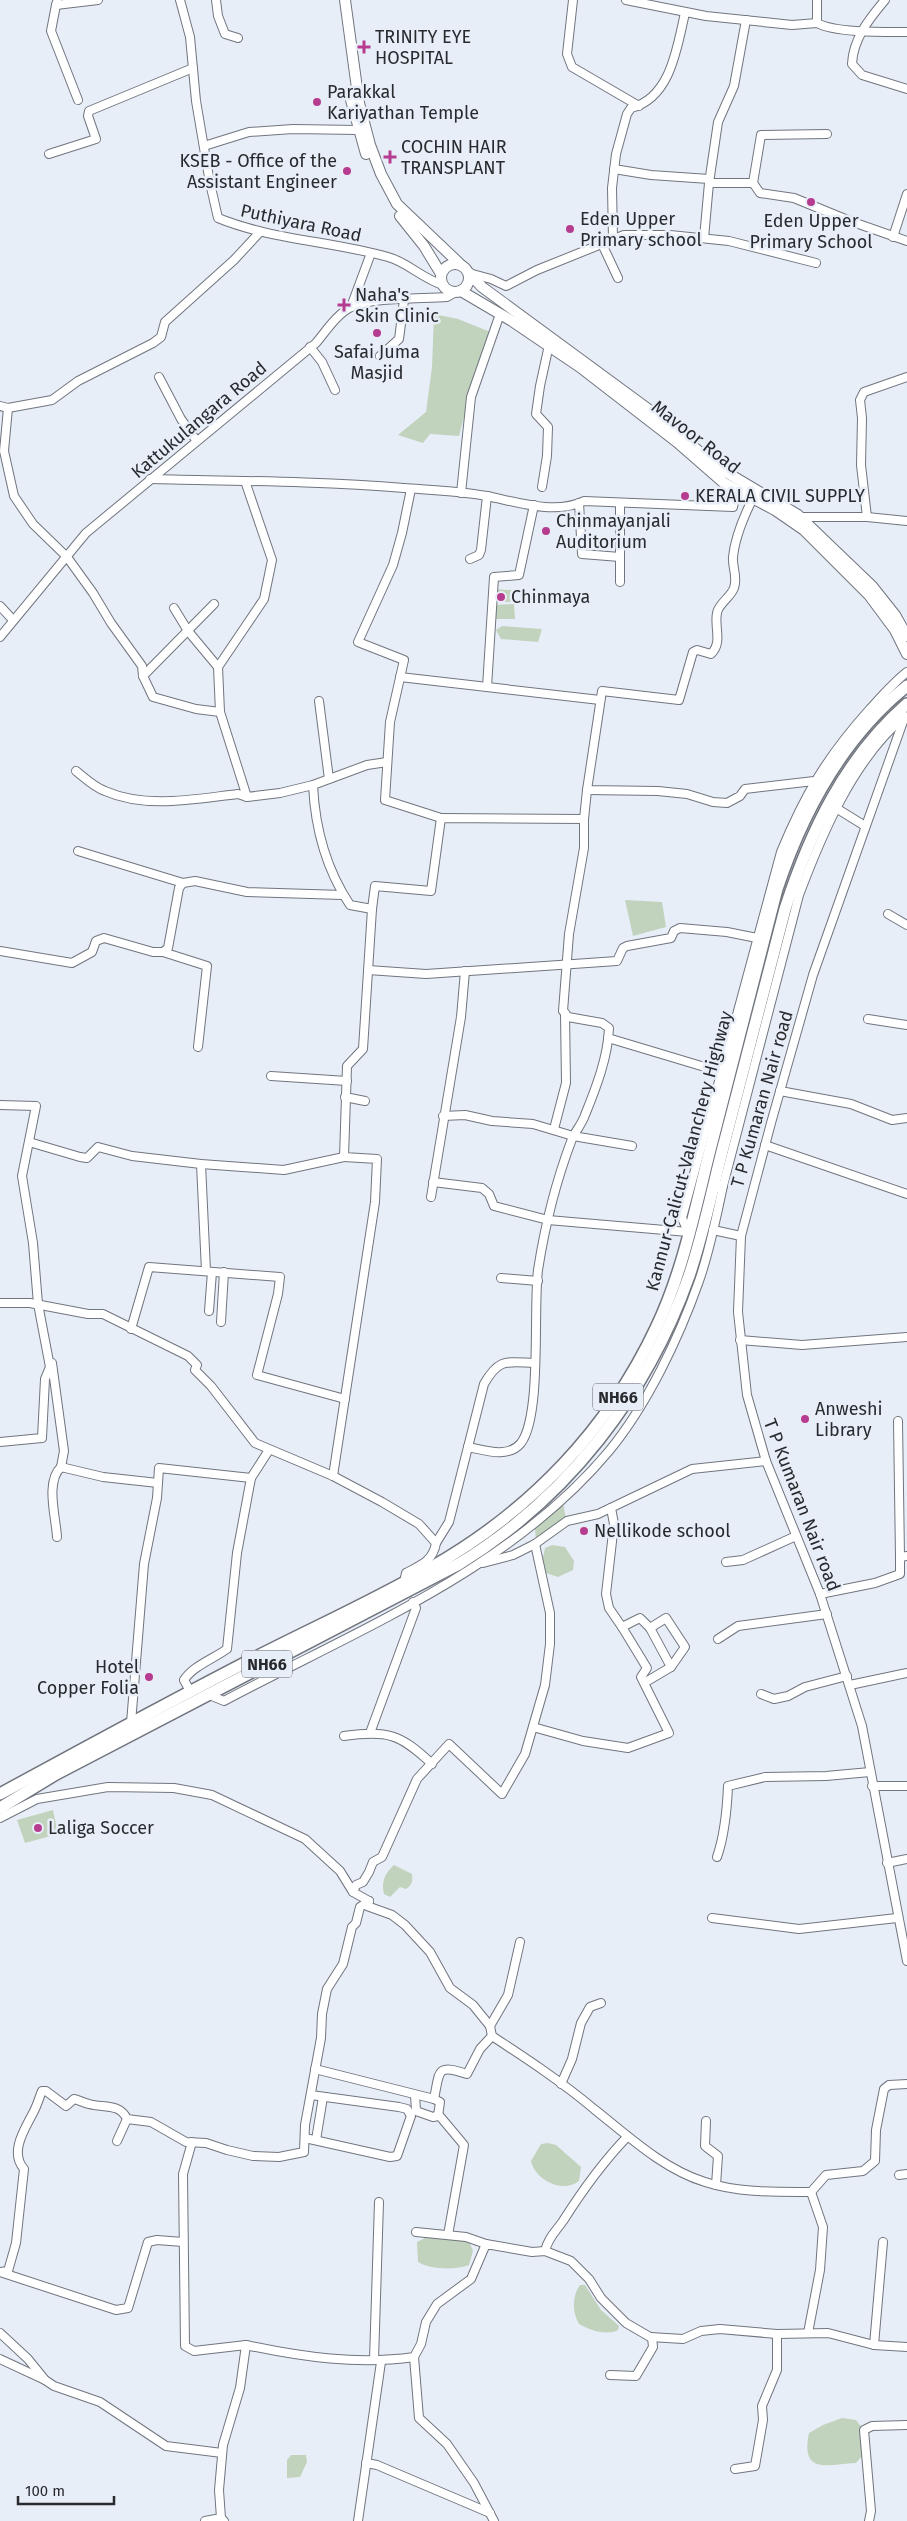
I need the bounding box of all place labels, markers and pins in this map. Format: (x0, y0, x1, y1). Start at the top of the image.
place label: TRINITY EYE HOSPITAL (375, 26, 471, 69)
marker: TRINITY EYE HOSPITAL (357, 40, 371, 54)
place label: Parakkal Kariyathan Temple (327, 81, 479, 124)
marker: Parakkal Kariyathan Temple (311, 96, 323, 108)
place label: COCHIN HAIR TRANSPLANT (401, 136, 507, 179)
place label: KSEB - Office of the Assistant Engineer (180, 150, 337, 193)
marker: COCHIN HAIR TRANSPLANT (383, 150, 397, 164)
marker: KSEB - Office of the Assistant Engineer (341, 165, 353, 177)
marker: Eden Upper Primary School (805, 196, 817, 208)
place label: Eden Upper Primary school (580, 208, 702, 251)
place label: Eden Upper Primary School (749, 210, 873, 253)
marker: Eden Upper Primary school (564, 223, 576, 235)
place label: Naha's Skin Clinic (355, 284, 439, 327)
marker: Naha's Skin Clinic (337, 298, 351, 312)
marker: Safai Juma Masjid (371, 327, 383, 339)
place label: Safai Juma Masjid (334, 341, 420, 384)
place label: KERALA CIVIL SUPPLY (695, 485, 865, 507)
marker: KERALA CIVIL SUPPLY (679, 490, 691, 502)
place label: Chinmayanjali Auditorium (556, 510, 671, 553)
marker: Chinmayanjali Auditorium (540, 525, 552, 537)
place label: Chinmaya (511, 586, 590, 608)
marker: Chinmaya (495, 591, 507, 603)
place label: Anweshi Library (815, 1398, 883, 1441)
marker: Anweshi Library (799, 1413, 811, 1425)
place label: Nellikode school (594, 1520, 731, 1542)
marker: Nellikode school (578, 1525, 590, 1537)
place label: Hotel Copper Folia (37, 1656, 139, 1699)
marker: Hotel Copper Folia (143, 1671, 155, 1683)
place label: Laliga Soccer (48, 1817, 154, 1839)
marker: Laliga Soccer (32, 1822, 44, 1834)

